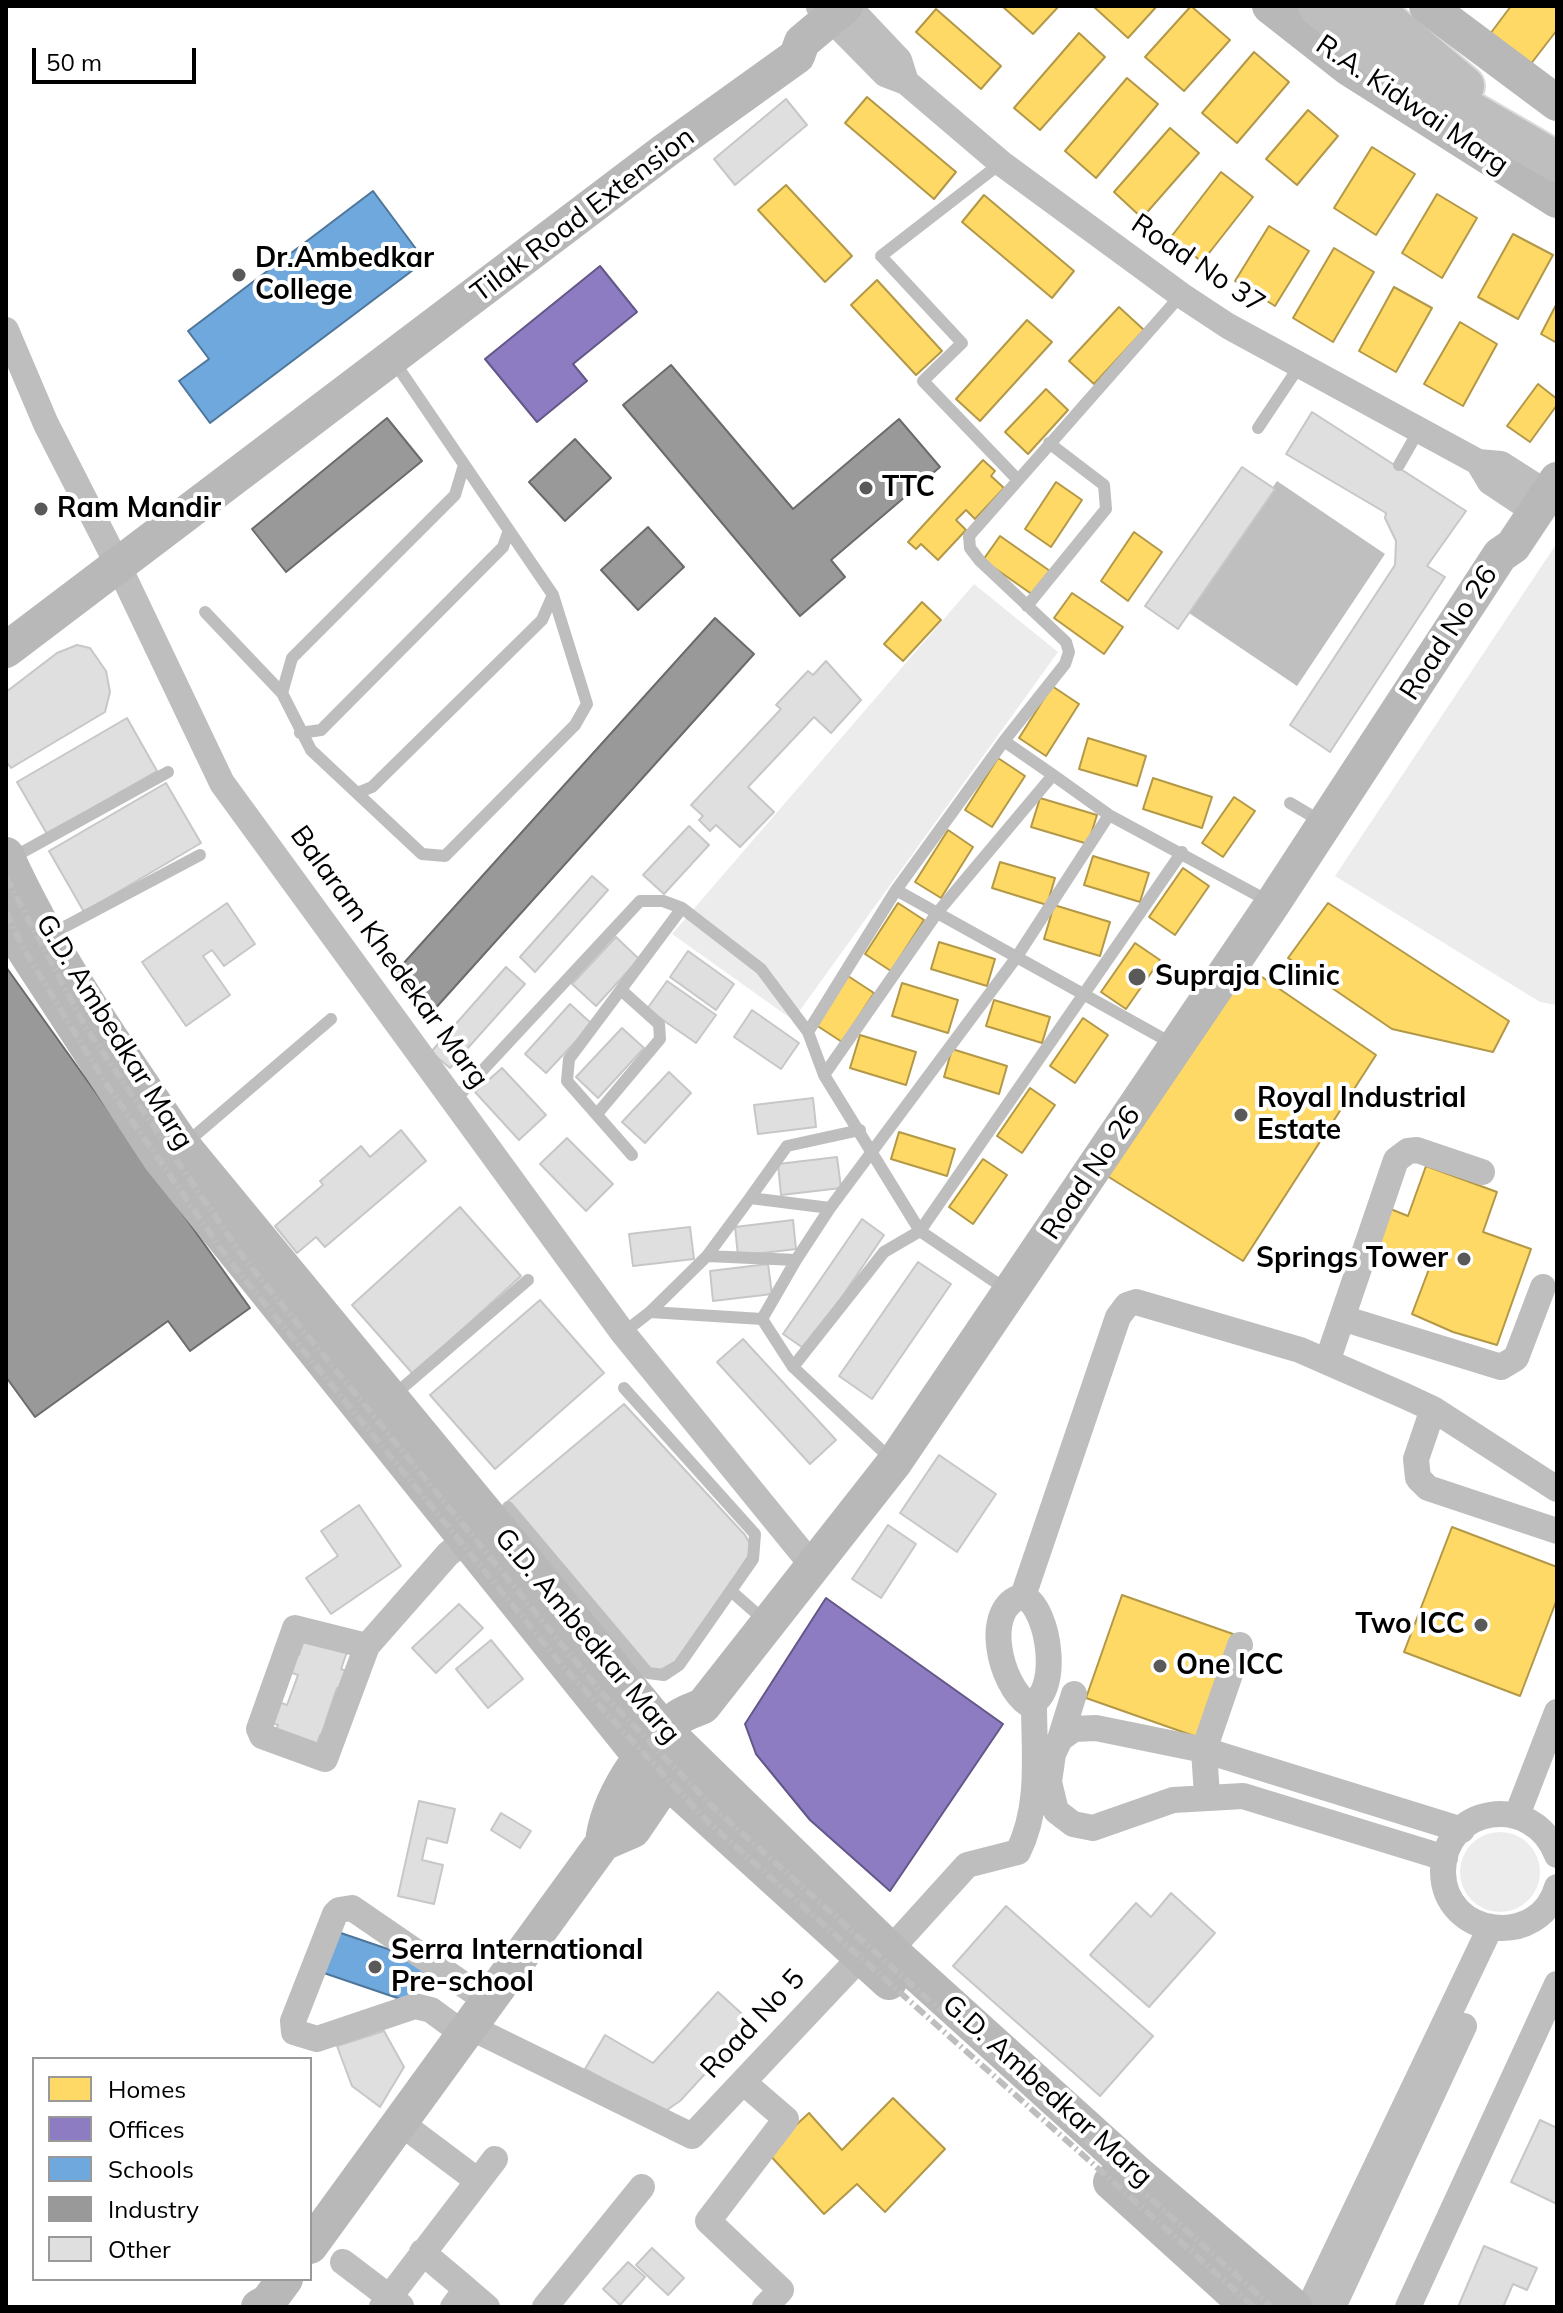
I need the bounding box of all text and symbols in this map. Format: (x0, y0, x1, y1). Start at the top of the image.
street label: R.A. Kidwai Marg (1309, 28, 1515, 182)
scale bar (36, 32, 200, 82)
text: 50 m (46, 47, 102, 77)
street label: Tilak Road Extension (465, 120, 701, 310)
street label: Road No 37 (1125, 207, 1271, 321)
place label: Dr.Ambedkar College (255, 242, 434, 308)
marker: Dr.Ambedkar College (230, 266, 248, 284)
place label: TTC (882, 471, 935, 505)
marker: TTC (857, 479, 875, 497)
place label: Ram Mandir (57, 492, 221, 526)
marker: Ram Mandir (32, 500, 50, 518)
street label: Road No 26 (1393, 559, 1505, 707)
street label: Balaram Khedekar Marg (283, 819, 495, 1095)
street label: G.D. Ambedkar Marg (28, 908, 200, 1156)
place label: Supraja Clinic (1155, 960, 1340, 994)
marker: Supraja Clinic (1126, 966, 1148, 988)
place label: Royal Industrial Estate (1257, 1082, 1466, 1148)
street label: Road No 26 (1034, 1100, 1148, 1246)
marker: Royal Industrial Estate (1232, 1106, 1250, 1124)
place label: Springs Tower (1256, 1242, 1448, 1276)
marker: Springs Tower (1455, 1250, 1473, 1268)
street label: G.D. Ambedkar Marg (487, 1522, 687, 1750)
place label: Two ICC (1355, 1608, 1465, 1642)
marker: Two ICC (1472, 1616, 1490, 1634)
place label: One ICC (1176, 1649, 1284, 1683)
marker: One ICC (1151, 1657, 1169, 1675)
place label: Serra International Pre-school (391, 1934, 643, 2000)
marker: Serra International Pre-school (366, 1958, 384, 1976)
street label: Road No 5 (694, 1962, 812, 2086)
street label: G.D. Ambedkar Marg (935, 1988, 1159, 2194)
legend (32, 2057, 312, 2281)
text: Homes (108, 2074, 186, 2104)
text: Offices (108, 2114, 185, 2144)
text: Schools (108, 2154, 194, 2184)
text: Industry (108, 2194, 199, 2224)
text: Other (108, 2234, 171, 2264)

